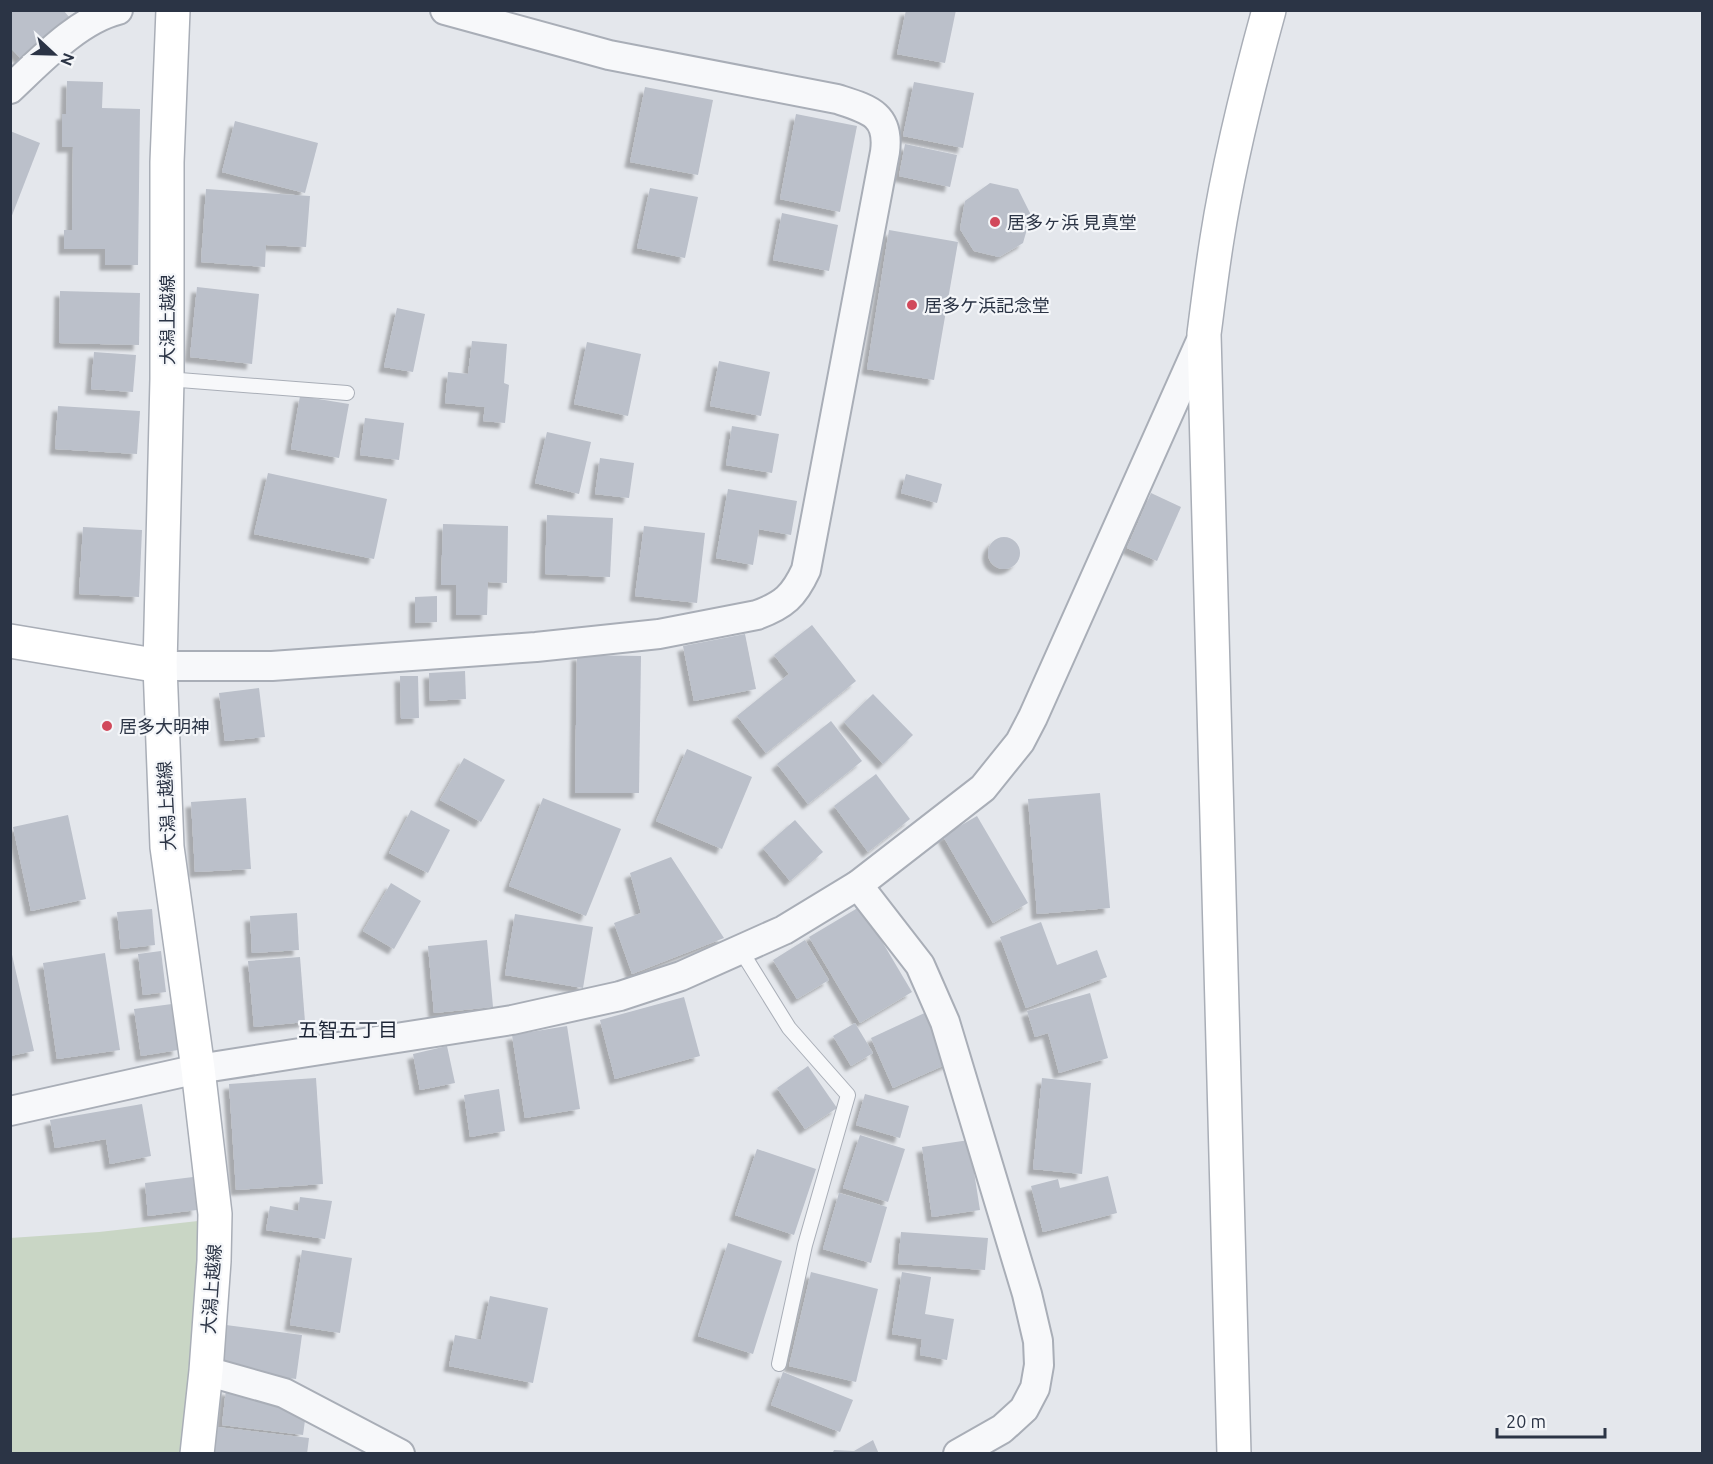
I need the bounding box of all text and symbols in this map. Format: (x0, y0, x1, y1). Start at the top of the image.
north arrow (24, 24, 84, 84)
text: N (57, 51, 78, 69)
place label: 居多ヶ浜 見真堂 (1007, 212, 1137, 232)
marker: 居多ヶ浜 見真堂 (988, 215, 1002, 229)
street label: 大潟上越線 (157, 275, 177, 365)
place label: 居多ケ浜記念堂 (924, 295, 1050, 315)
marker: 居多ケ浜記念堂 (905, 298, 919, 312)
place label: 居多大明神 (119, 716, 209, 736)
marker: 居多大明神 (100, 719, 114, 733)
street label: 大潟上越線 (154, 761, 178, 851)
district label: 五智五丁目 (298, 1018, 398, 1041)
street label: 大潟上越線 (198, 1243, 224, 1335)
scale bar (1497, 1401, 1605, 1439)
text: 20 m (1506, 1411, 1546, 1431)

